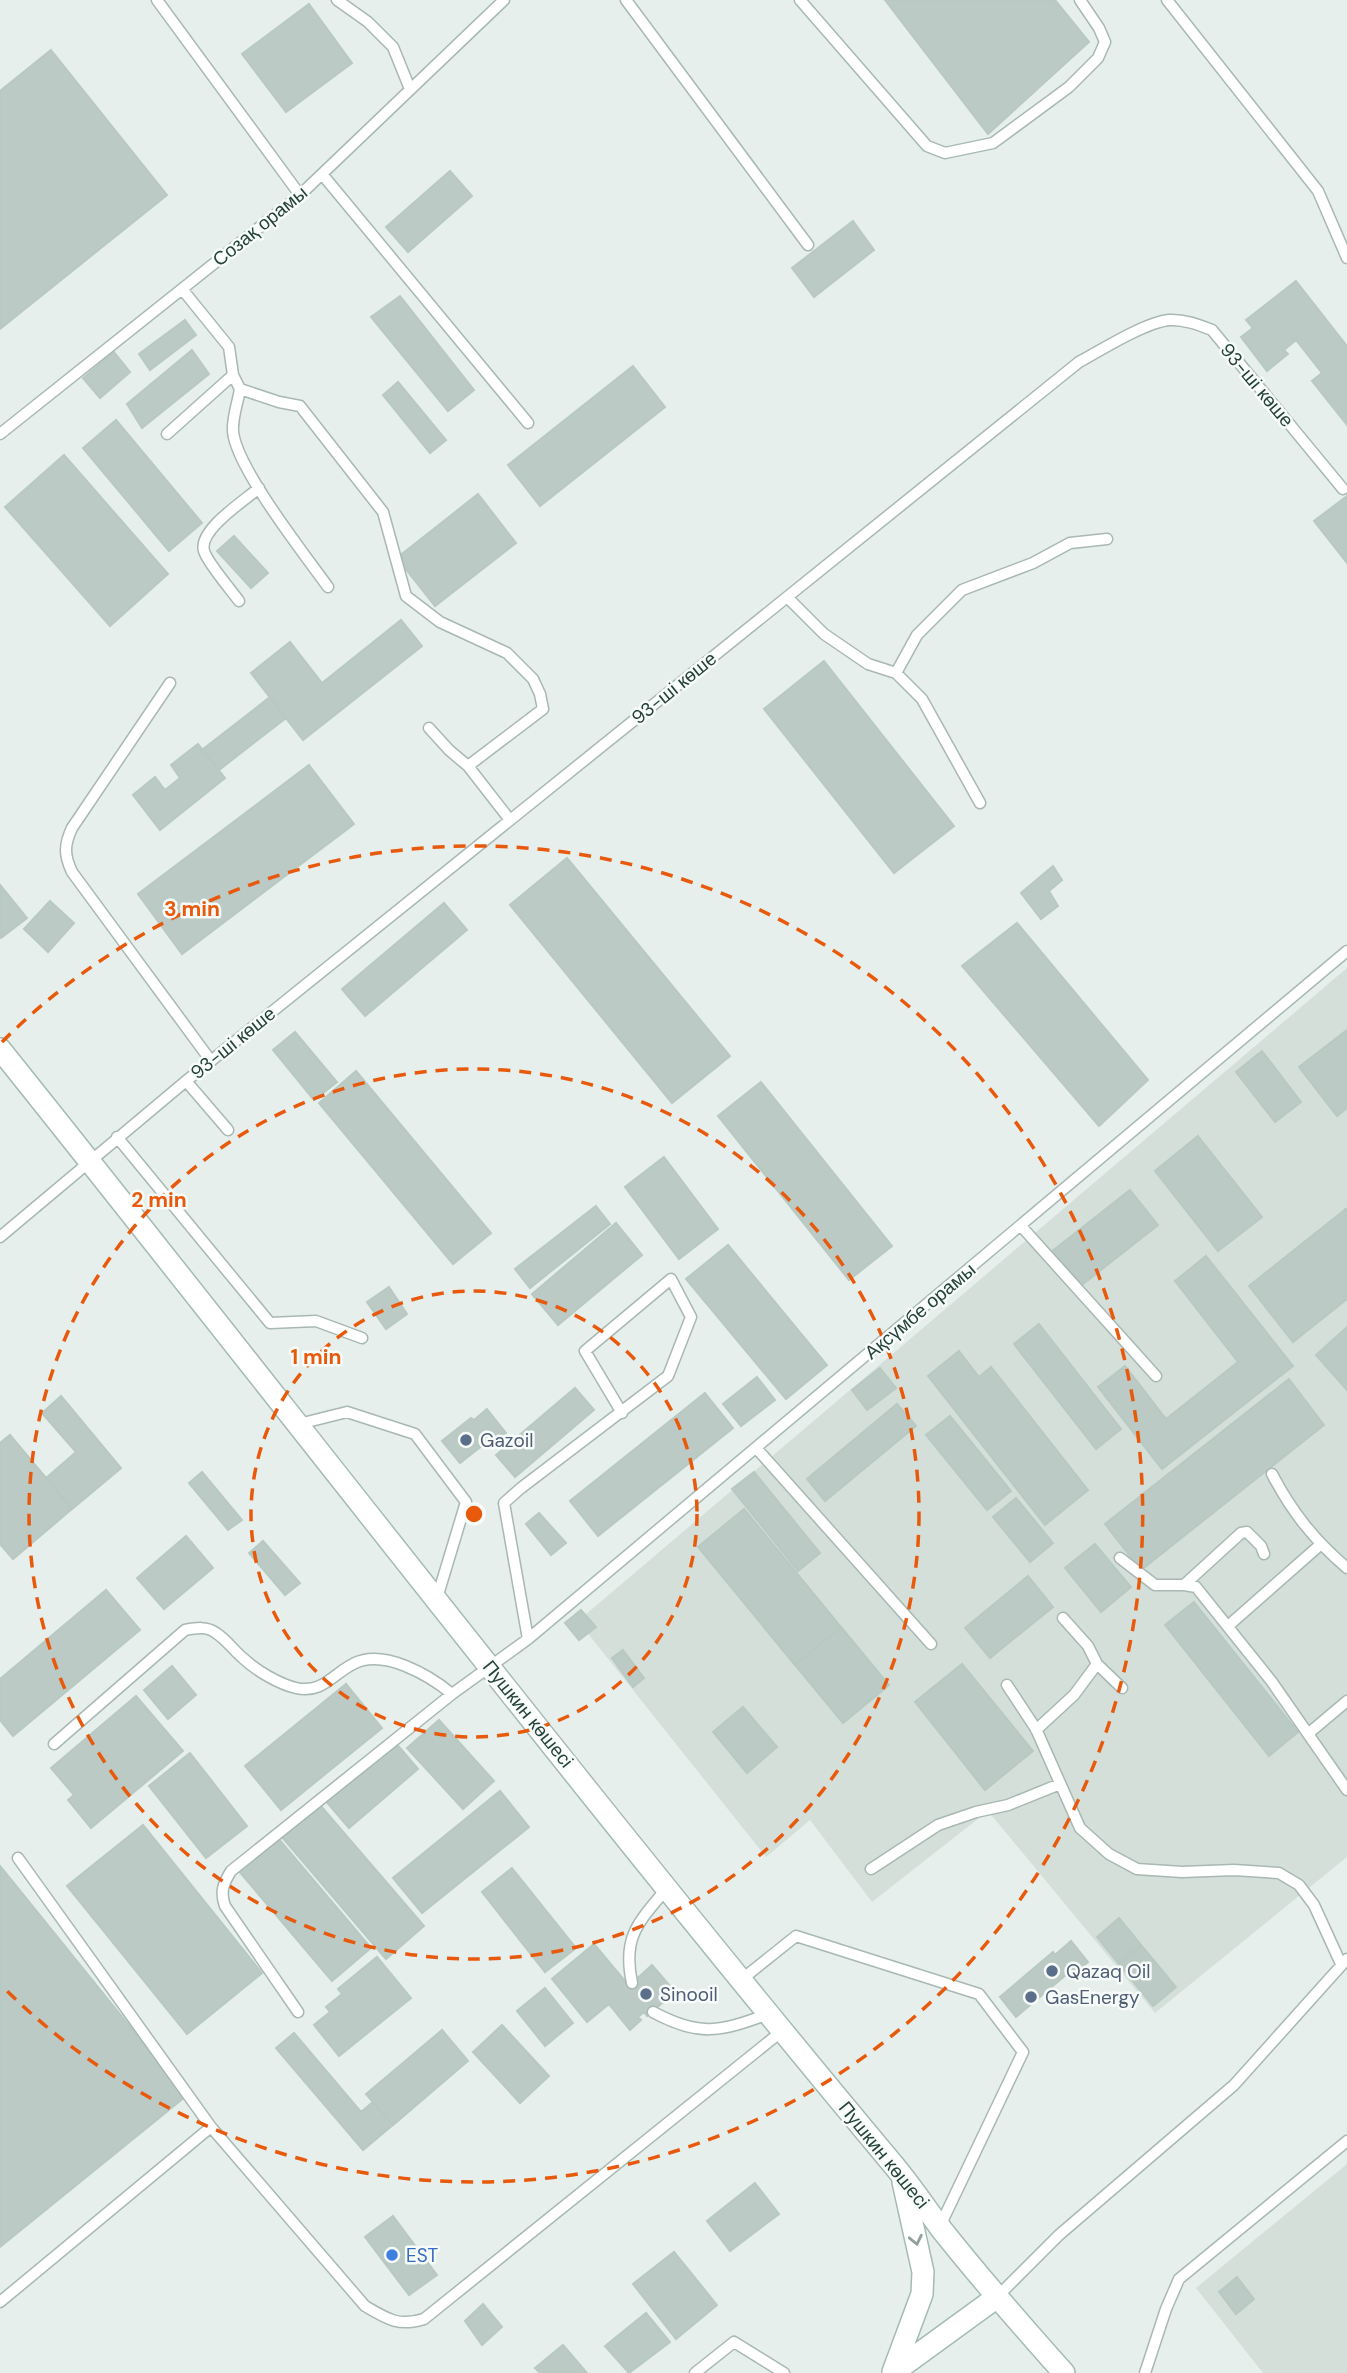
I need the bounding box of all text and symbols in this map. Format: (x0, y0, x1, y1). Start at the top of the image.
street label: Созақ орамы (207, 180, 313, 272)
street label: 93-ші көше (1215, 338, 1299, 432)
street label: 93-ші көше (626, 646, 722, 730)
text: 3 min (164, 895, 220, 923)
street label: 93-ші көше (185, 1001, 281, 1085)
text: 2 min (131, 1186, 187, 1214)
street label: Ақсүмбе орамы (859, 1257, 981, 1365)
text: 1 min (290, 1343, 342, 1371)
place label: Gazoil (480, 1428, 534, 1453)
marker: Gazoil (458, 1432, 474, 1448)
centre of rings (462, 1502, 486, 1526)
street label: Пушкин көшесі (477, 1655, 579, 1773)
place label: Qazaq Oil (1066, 1959, 1151, 1984)
marker: Qazaq Oil (1044, 1963, 1060, 1979)
place label: Sinooil (660, 1982, 718, 2007)
place label: GasEnergy (1045, 1985, 1140, 2010)
marker: Sinooil (638, 1986, 654, 2002)
marker: GasEnergy (1023, 1989, 1039, 2005)
street label: Пушкин көшесі (833, 2096, 935, 2214)
one-way arrow (907, 2234, 922, 2246)
place label: EST (406, 2243, 438, 2268)
marker: EST (384, 2247, 400, 2263)

